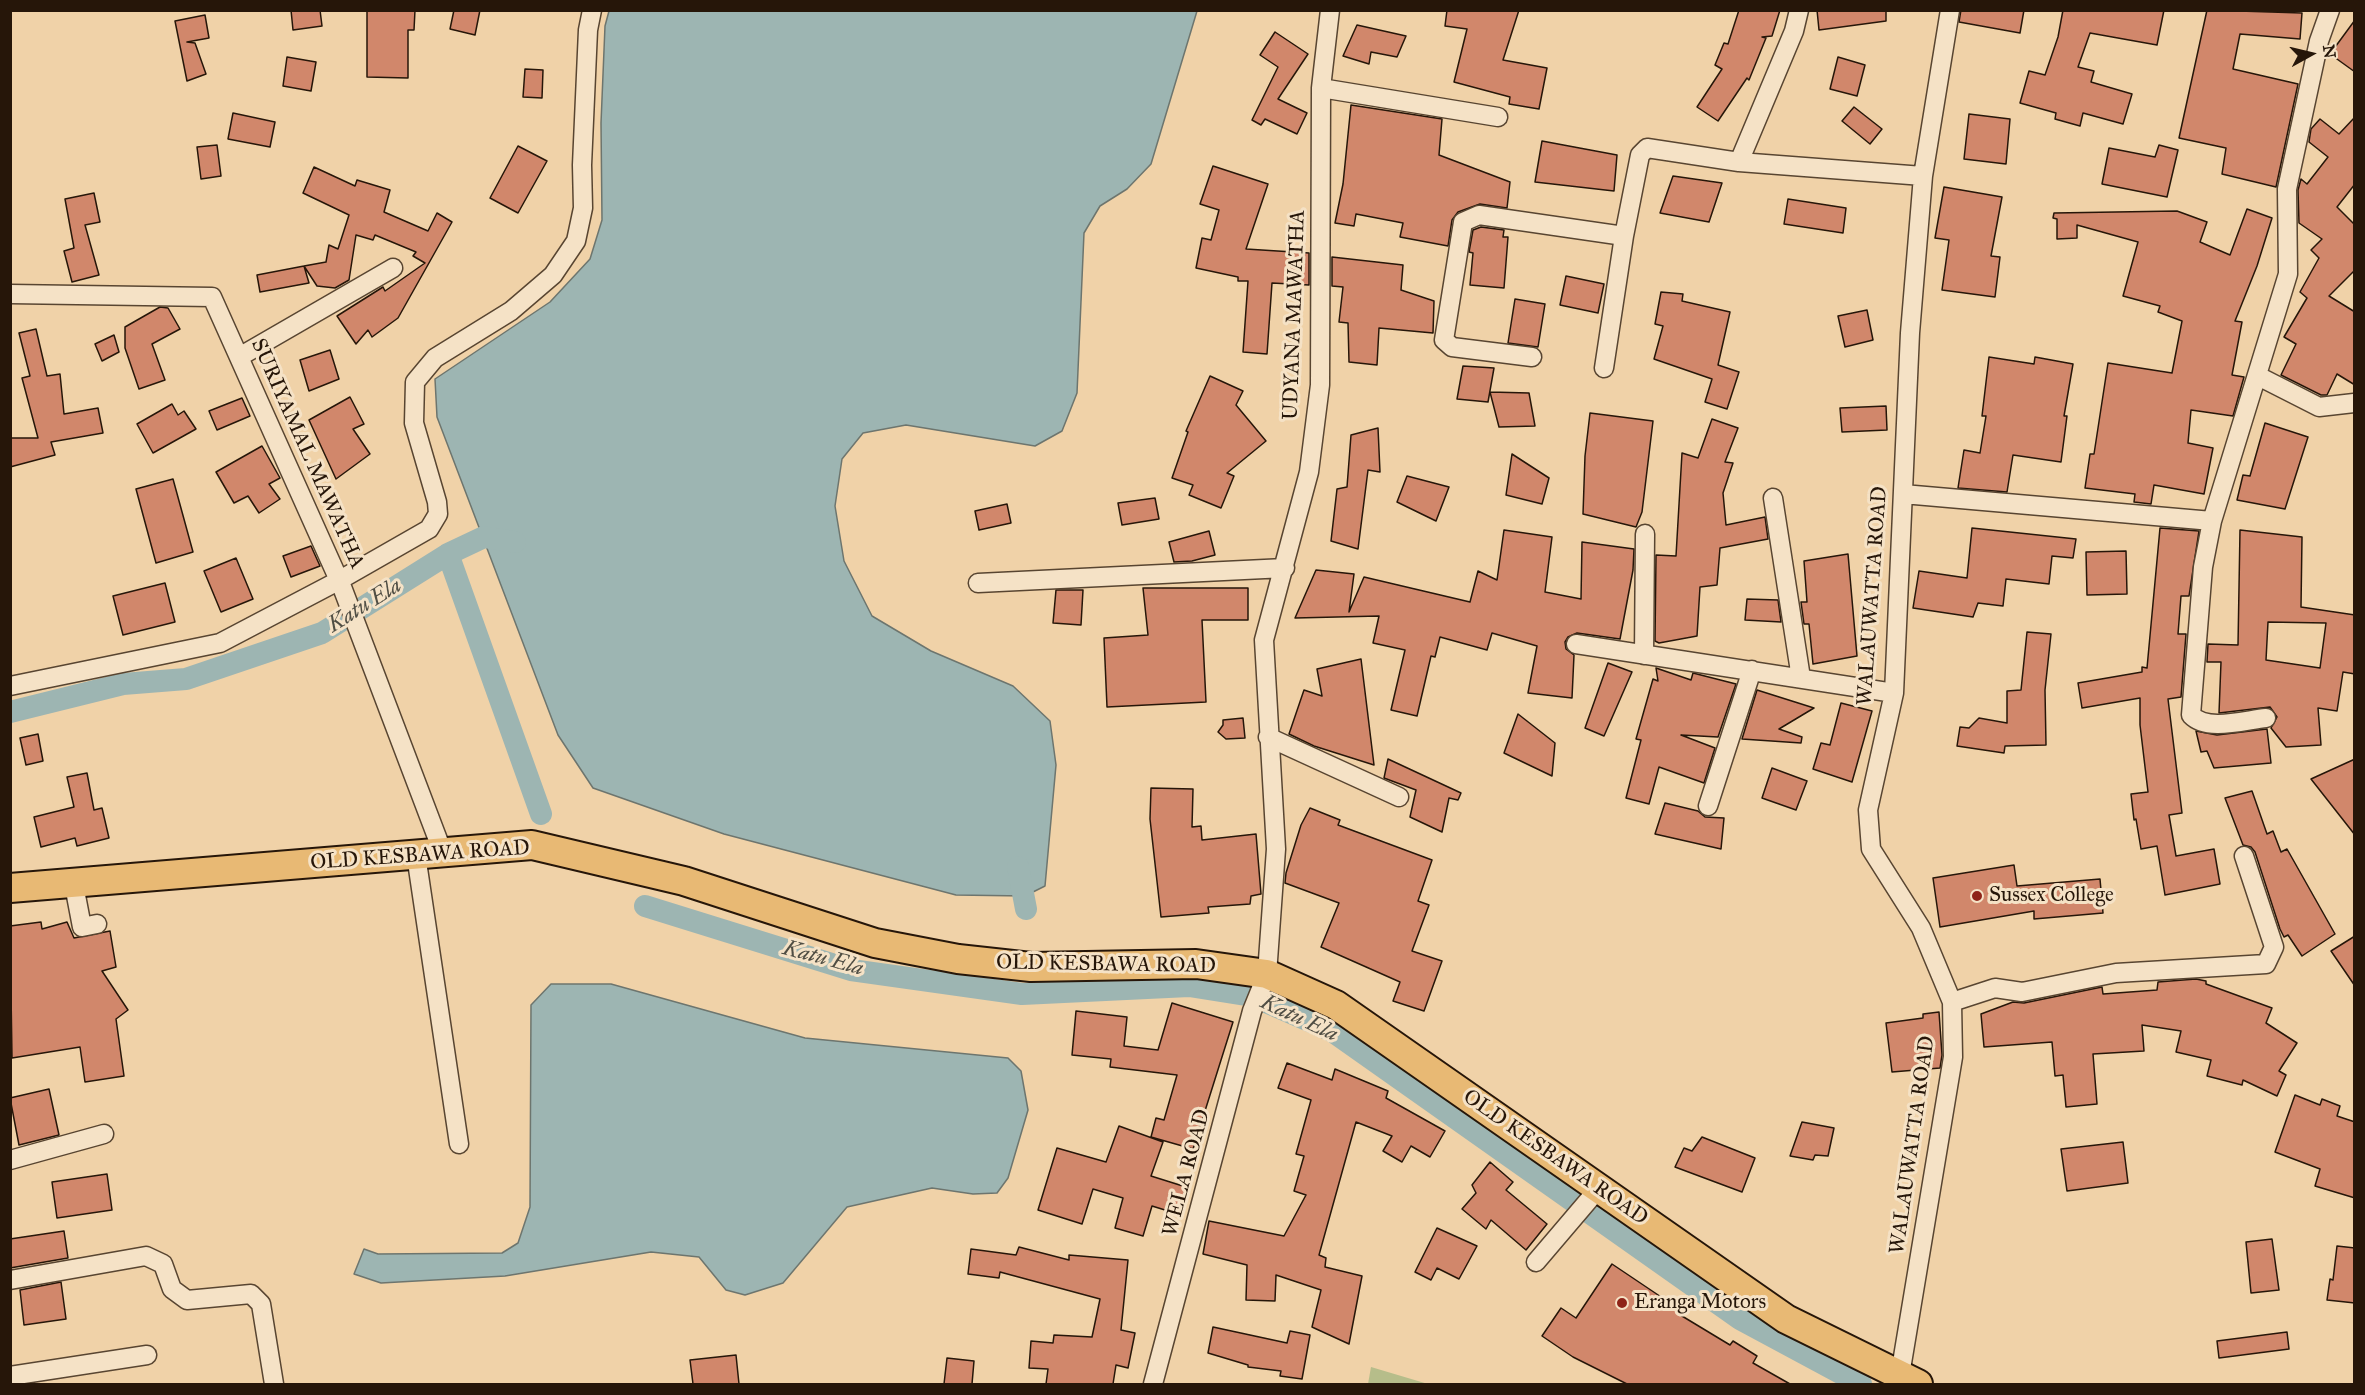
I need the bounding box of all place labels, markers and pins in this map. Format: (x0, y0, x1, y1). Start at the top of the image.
place label: Sussex College (1989, 883, 2114, 909)
marker: Sussex College (1970, 889, 1984, 903)
place label: Eranga Motors (1634, 1290, 1766, 1316)
marker: Eranga Motors (1615, 1296, 1629, 1310)

